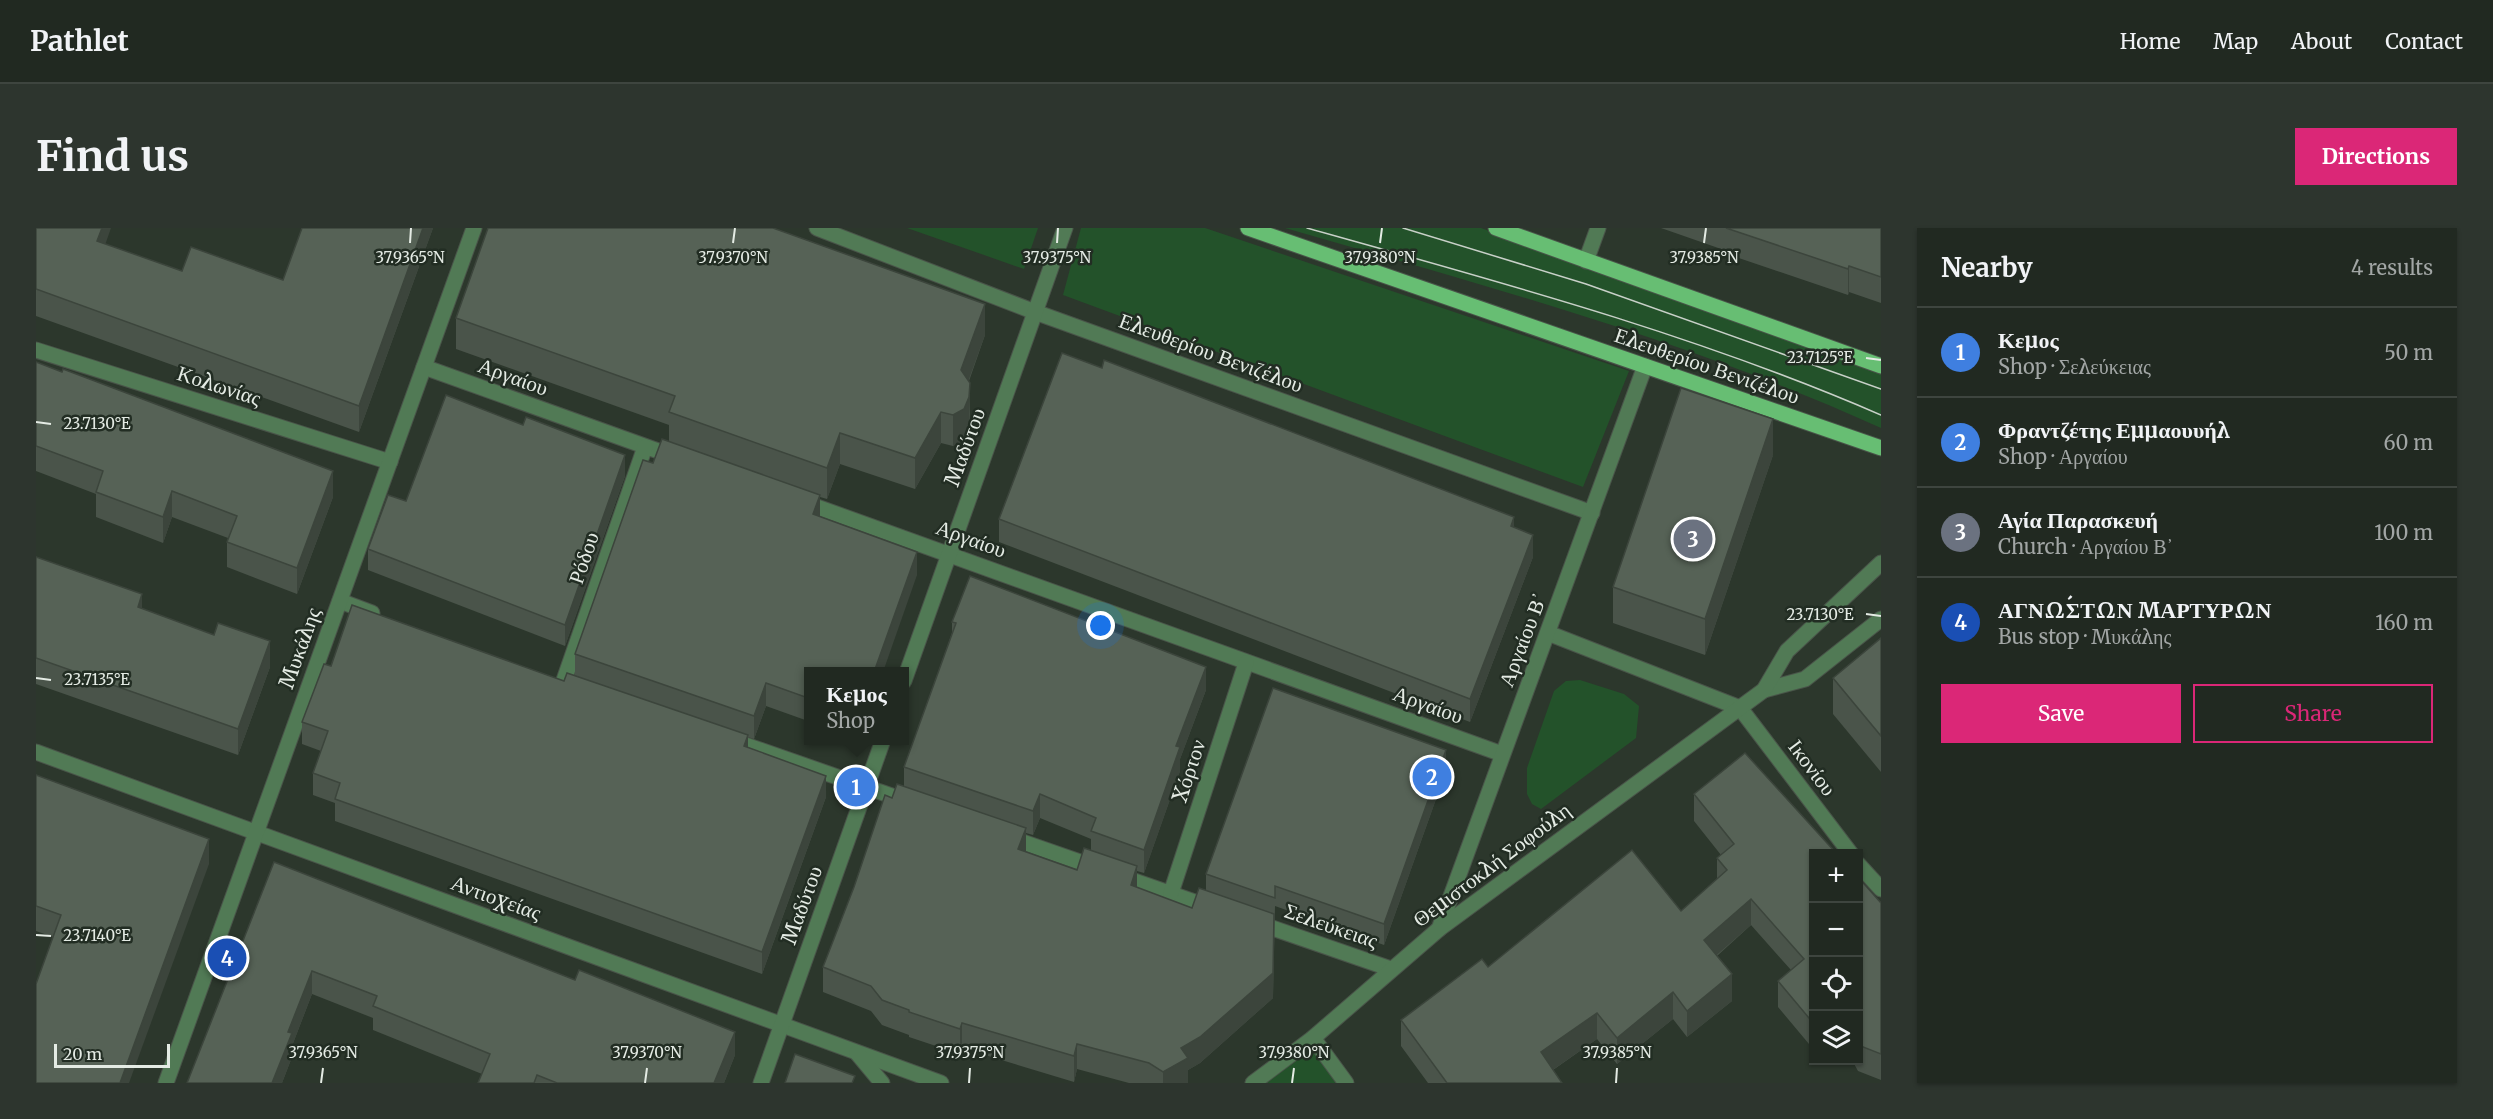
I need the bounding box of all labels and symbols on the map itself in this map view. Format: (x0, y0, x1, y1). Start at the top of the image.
text: 37.9365°N (375, 248, 445, 267)
text: 37.9370°N (698, 248, 768, 267)
text: 37.9375°N (1023, 248, 1092, 267)
text: 37.9380°N (1345, 248, 1416, 267)
text: 37.9385°N (1670, 248, 1739, 267)
street label: Ελευθερίου Βενιζέλου (1116, 307, 1307, 398)
street label: Ελευθερίου Βενιζέλου (1611, 321, 1803, 410)
text: 23.7125°E (1787, 348, 1854, 367)
street label: Αργαίου (474, 351, 552, 402)
street label: Κολωνίας (174, 359, 265, 412)
street label: Μαδύτου (938, 404, 991, 490)
text: 23.7130°E (63, 414, 131, 433)
street label: Αργαίου (932, 513, 1010, 564)
pin: 3 (1674, 516, 1712, 562)
street label: Ρόδου (562, 528, 605, 587)
street label: Αργαίου Β᾽ (1492, 589, 1553, 691)
street label: Μυκάλης (272, 603, 327, 692)
text: 23.7130°E (1786, 605, 1854, 624)
your location (1086, 611, 1115, 640)
text: 23.7135°E (64, 670, 130, 689)
street label: Αργαίου (1389, 679, 1467, 730)
street label: Ικονίου (1782, 734, 1842, 801)
street label: Χόρτον (1166, 736, 1211, 806)
pin: 2 (1412, 754, 1452, 800)
pin: 1 (836, 764, 876, 810)
street label: Θεμιστοκλή Σοφούλη (1407, 796, 1576, 933)
street label: Μαδύτου (775, 862, 828, 948)
street label: Αντιοχείας (447, 869, 546, 927)
street label: Σελεύκειας (1281, 897, 1382, 954)
text: 23.7140°E (63, 926, 131, 945)
pin: 4 (208, 936, 246, 980)
scale bar (54, 1041, 170, 1068)
text: 37.9365°N (288, 1043, 358, 1062)
text: 37.9370°N (612, 1043, 682, 1062)
text: 37.9375°N (936, 1043, 1005, 1062)
text: 37.9380°N (1259, 1043, 1330, 1062)
text: 37.9385°N (1583, 1043, 1652, 1062)

